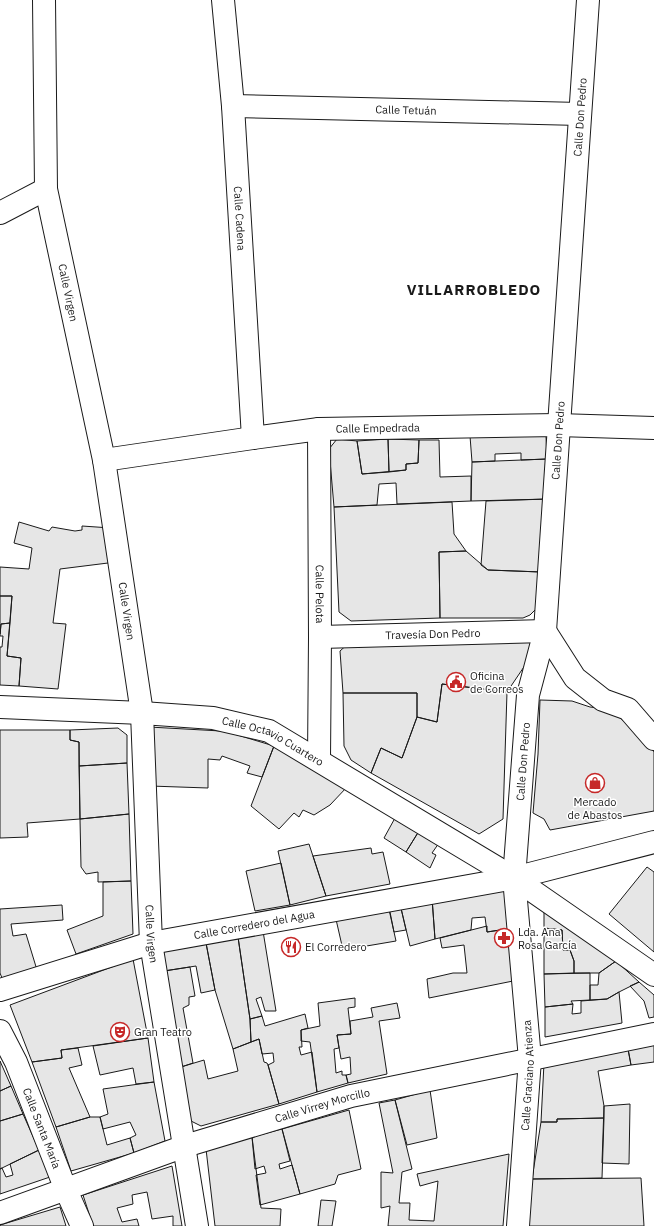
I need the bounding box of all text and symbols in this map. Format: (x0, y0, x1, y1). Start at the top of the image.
street label: Calle Don Pedro (570, 77, 590, 157)
street label: Calle Tetuán (375, 102, 437, 118)
street label: Calle Cadena (231, 186, 249, 251)
street label: Calle Virgen (55, 263, 81, 323)
district label: VILLARROBLEDO (407, 280, 541, 299)
street label: Calle Don Pedro (548, 401, 568, 480)
street label: Calle Empedrada (335, 420, 420, 436)
street label: Calle Pelota (313, 565, 327, 624)
street label: Calle Virgen (115, 581, 138, 641)
street label: Travesía Don Pedro (385, 626, 481, 642)
place label: Oficina de Correos (470, 669, 524, 696)
public building icon: Oficina de Correos (445, 671, 467, 693)
street label: Calle Octavio Cuartero (221, 713, 326, 769)
street label: Calle Don Pedro (513, 722, 533, 801)
shop icon: Mercado de Abastos (584, 772, 606, 794)
place label: Mercado de Abastos (568, 795, 622, 822)
street label: Calle Virgen (143, 904, 161, 964)
street label: Calle Corredero del Agua (193, 907, 316, 942)
place label: Lda. Ana Rosa García (518, 925, 577, 952)
pharmacy icon: Lda. Ana Rosa García (493, 927, 515, 949)
restaurant icon: El Corredero (280, 936, 302, 958)
place label: El Corredero (305, 940, 367, 954)
street label: Calle Graciano Atienza (518, 1019, 537, 1131)
theatre icon: Gran Teatro (109, 1021, 131, 1043)
place label: Gran Teatro (134, 1025, 192, 1039)
street label: Calle Virrey Morcillo (273, 1085, 371, 1126)
street label: Calle Santa María (20, 1086, 64, 1171)

